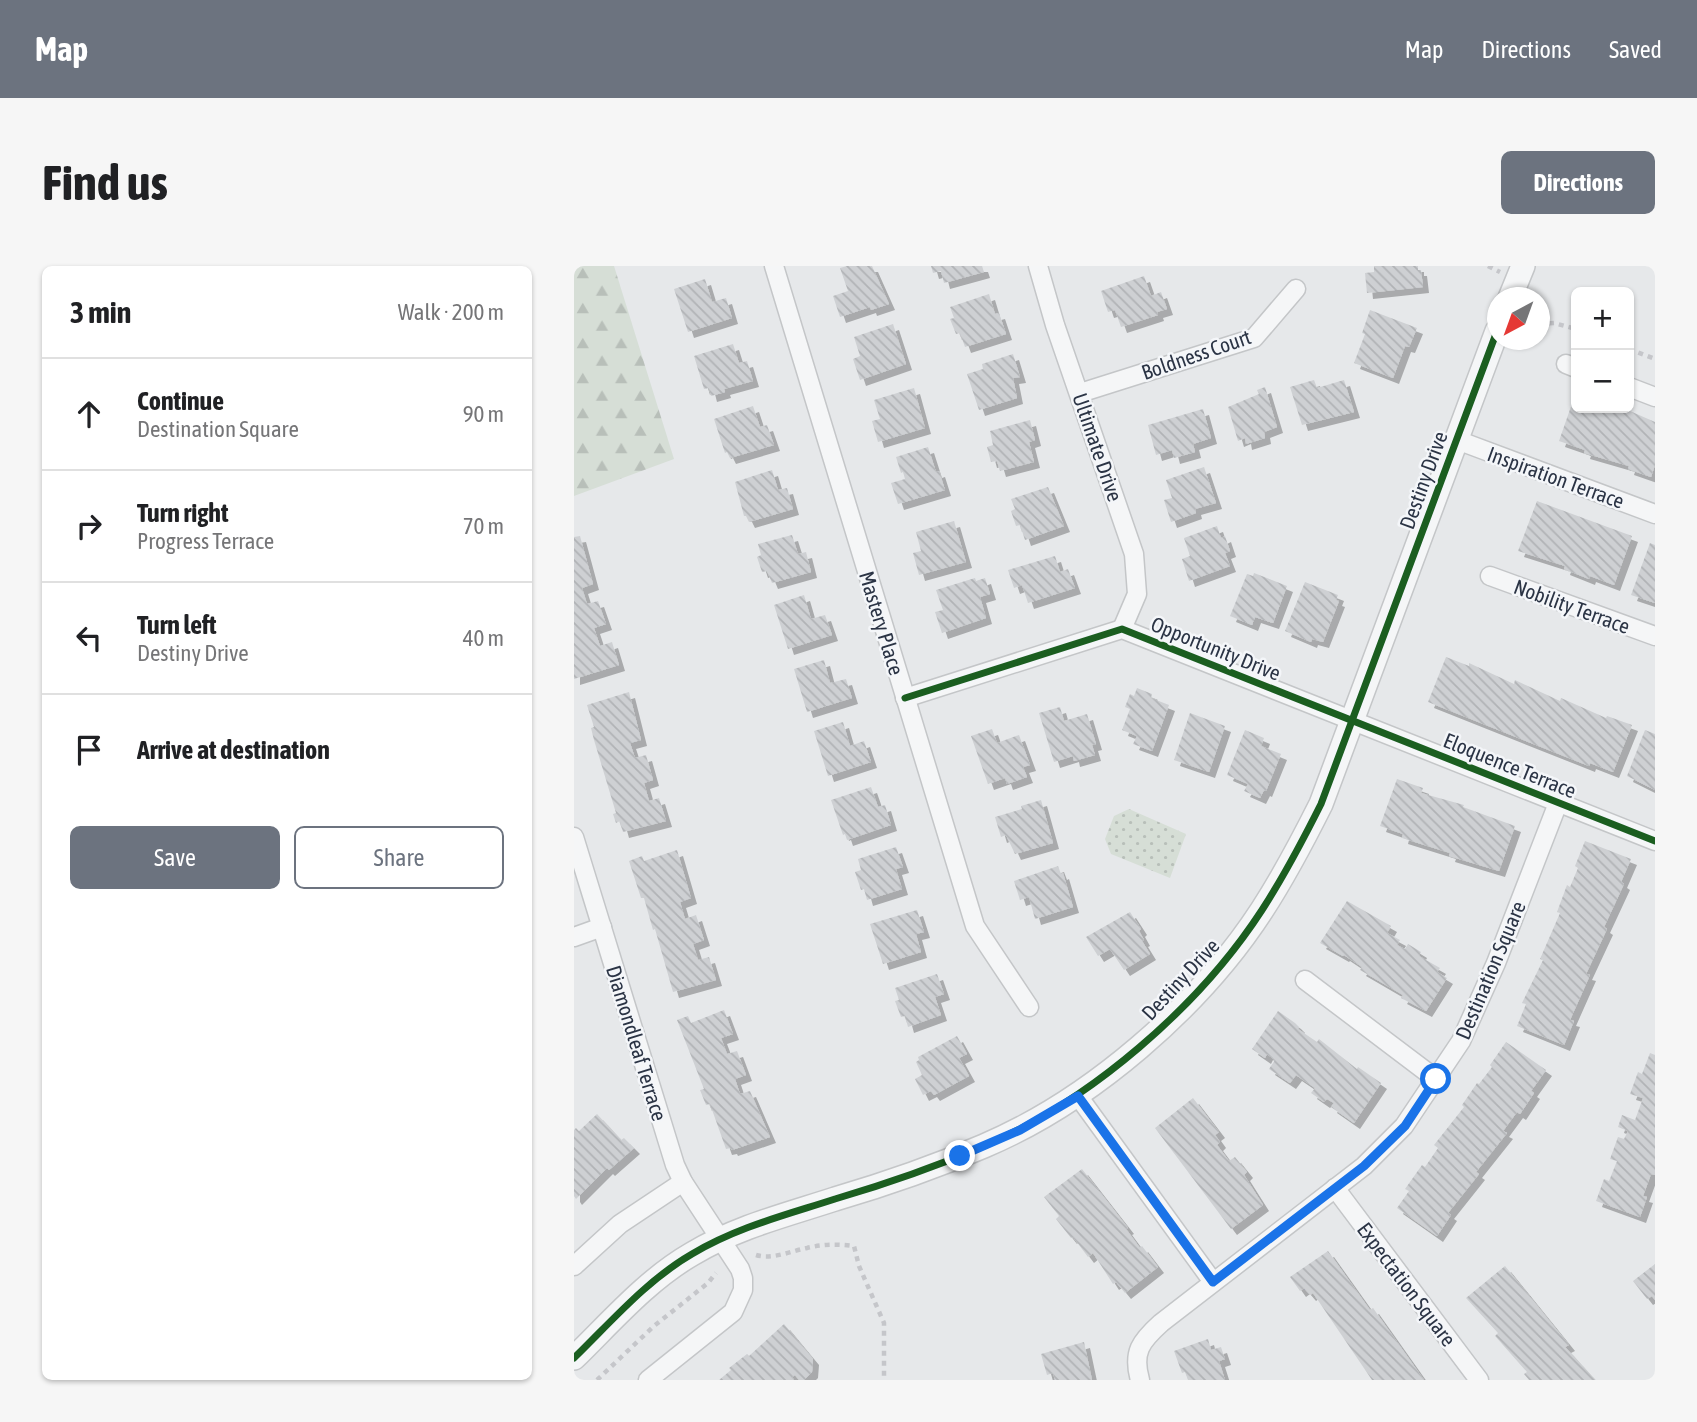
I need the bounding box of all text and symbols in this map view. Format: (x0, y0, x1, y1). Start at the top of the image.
text: Map (35, 30, 88, 68)
text: Map (1405, 36, 1443, 63)
text: Directions (1481, 36, 1571, 63)
text: Saved (1609, 36, 1662, 63)
button: Directions (1501, 151, 1655, 214)
text: Find us (42, 154, 168, 210)
north arrow (1487, 287, 1550, 350)
map controls (1571, 287, 1634, 413)
button: + (1571, 287, 1634, 350)
text: 3 min (70, 295, 131, 329)
text: Walk · 200 m (398, 299, 504, 325)
street label: Boldness Court (1138, 324, 1254, 384)
button: − (1571, 350, 1634, 413)
text: Continue (137, 386, 224, 416)
street label: Ultimate Drive (1068, 390, 1128, 504)
icon: ahead (70, 395, 108, 433)
text: 90 m (463, 401, 504, 427)
text: Destination Square (137, 416, 299, 442)
street label: Destiny Drive (1394, 428, 1452, 532)
street label: Inspiration Terrace (1484, 441, 1628, 513)
text: Turn right (137, 498, 228, 528)
icon: right (70, 507, 108, 545)
text: 70 m (463, 513, 504, 539)
text: Progress Terrace (137, 528, 274, 554)
street label: Mastery Place (855, 568, 909, 678)
street label: Nobility Terrace (1511, 574, 1633, 638)
text: Turn left (137, 610, 217, 640)
street label: Opportunity Drive (1148, 611, 1284, 685)
icon: left (70, 619, 108, 657)
text: 40 m (463, 625, 504, 651)
text: Destiny Drive (137, 640, 249, 666)
street label: Eloquence Terrace (1440, 728, 1580, 802)
icon: arrive (70, 731, 108, 769)
text: Arrive at destination (137, 735, 330, 765)
button: Save (70, 826, 280, 889)
button: Share (294, 826, 504, 889)
street label: Destination Square (1450, 897, 1530, 1043)
street label: Destiny Drive (1136, 933, 1224, 1025)
street label: Diamondleaf Terrace (602, 962, 672, 1124)
route start (1420, 1063, 1451, 1094)
route end (944, 1140, 975, 1171)
street label: Expectation Square (1353, 1217, 1461, 1351)

